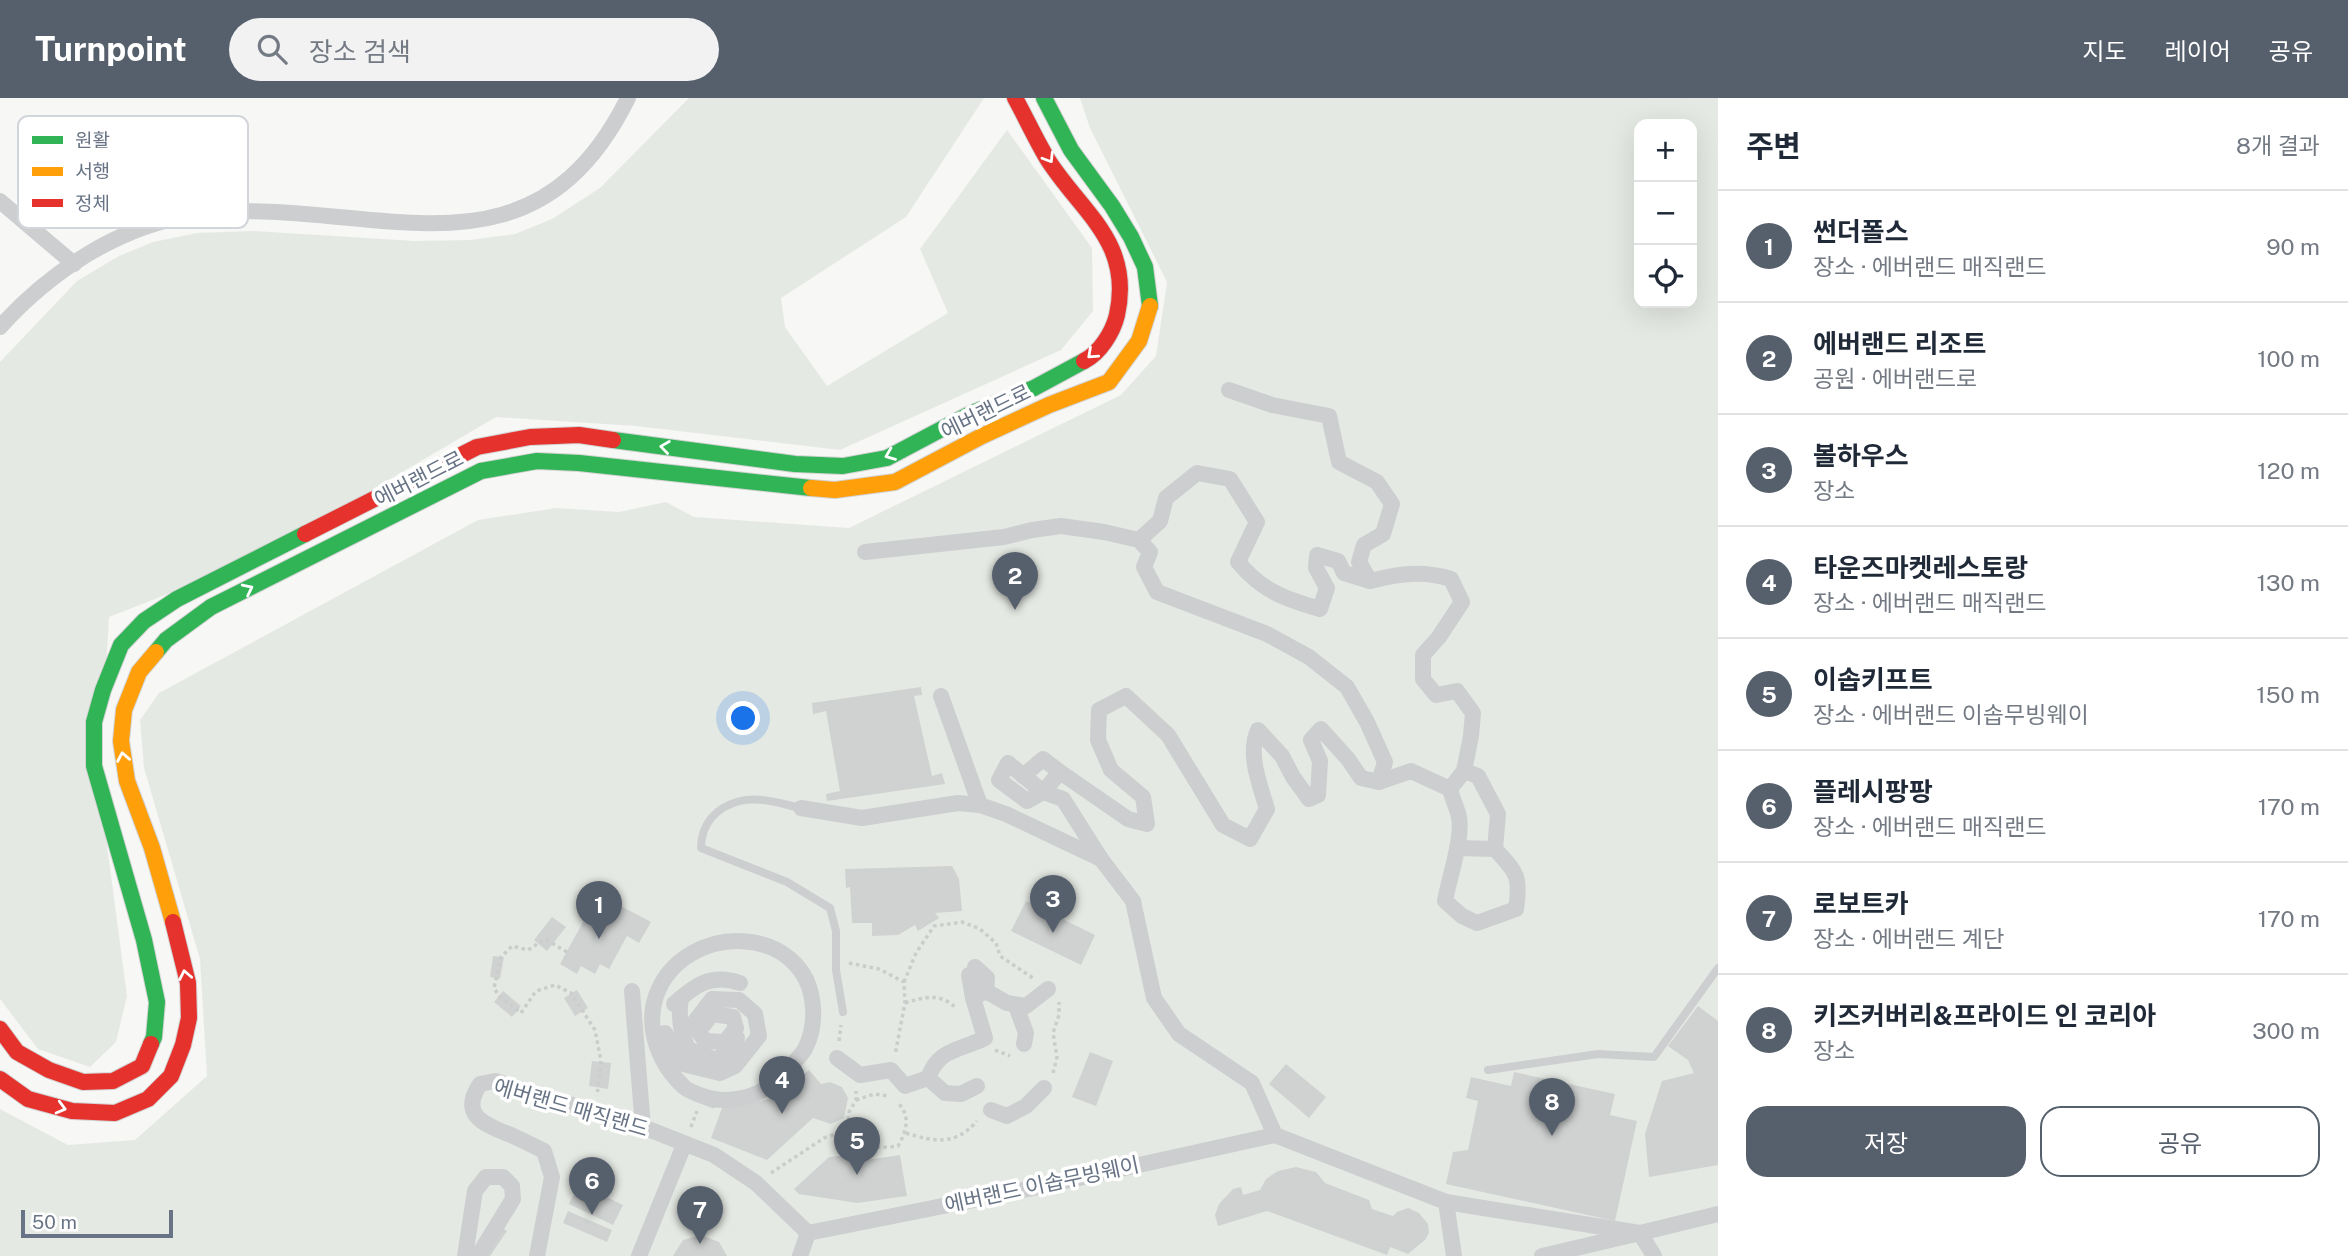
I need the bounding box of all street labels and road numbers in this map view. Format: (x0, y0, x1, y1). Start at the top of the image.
street label: 에버랜드로 (937, 379, 1035, 444)
street label: 에버랜드로 (370, 445, 467, 512)
street label: 에버랜드 매직랜드 (491, 1073, 651, 1142)
street label: 에버랜드 이솝무빙웨이 (942, 1152, 1141, 1217)

